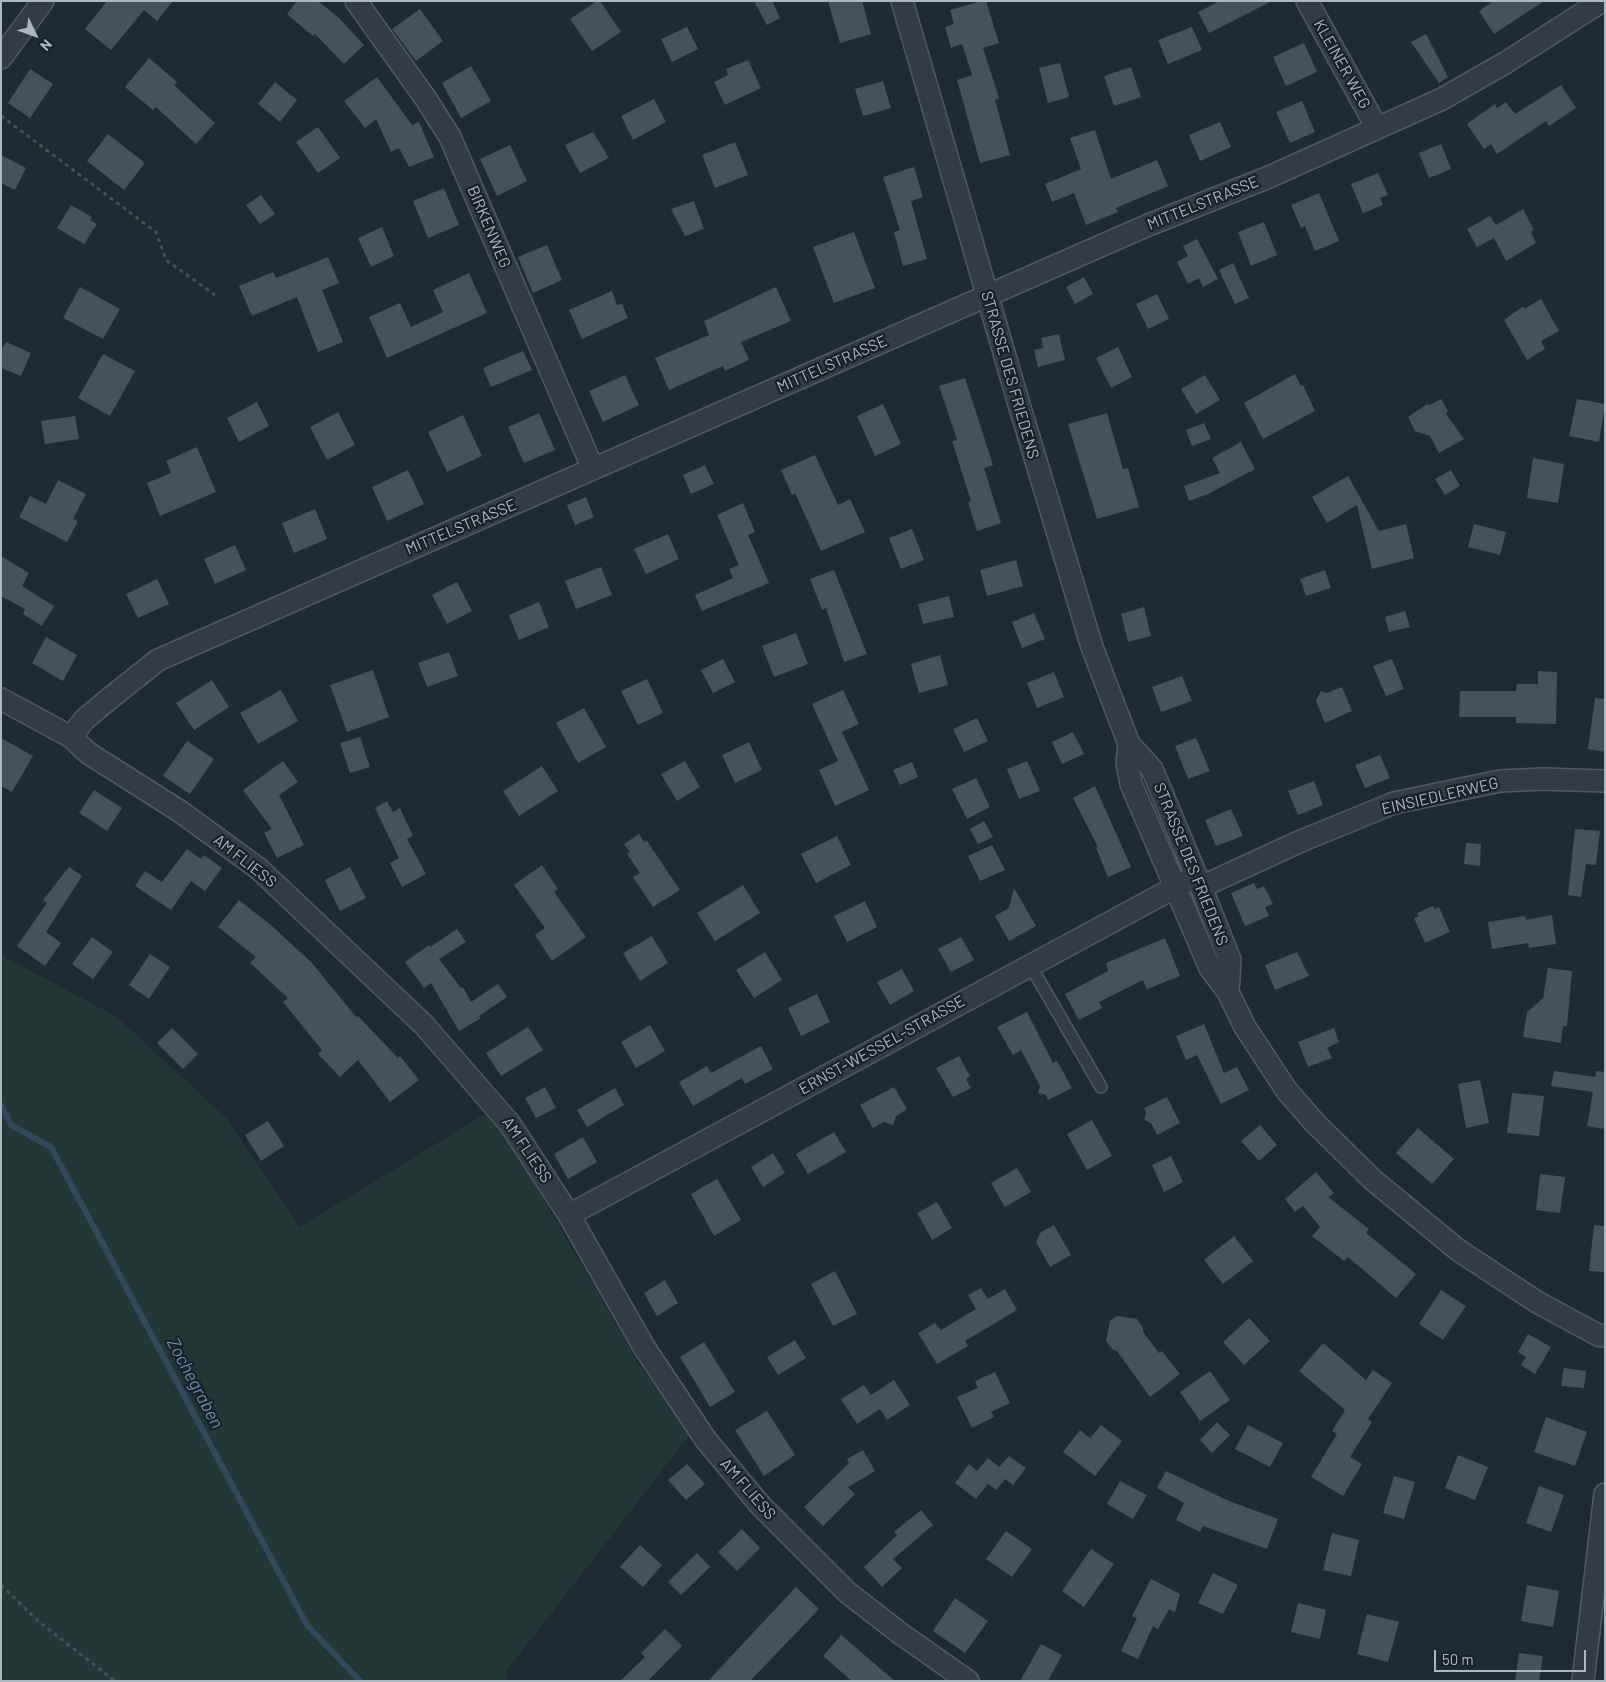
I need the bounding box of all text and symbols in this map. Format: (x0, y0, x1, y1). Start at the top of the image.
north arrow (10, 10, 60, 60)
street label: KLEINER WEG (1310, 16, 1374, 112)
text: N (37, 36, 56, 55)
street label: MITTELSTRASSE (1144, 172, 1262, 234)
street label: BIRKENWEG (463, 183, 515, 271)
street label: STRASSE DES FRIEDENS (977, 289, 1043, 461)
street label: MITTELSTRASSE (774, 331, 890, 397)
street label: MITTELSTRASSE (403, 495, 519, 559)
street label: EINSIEDLERWEG (1380, 773, 1500, 819)
street label: STRASSE DES FRIEDENS (1150, 780, 1232, 948)
street label: AM FLIESS (210, 830, 280, 892)
street label: ERNST-WESSEL-STRASSE (796, 991, 968, 1099)
street label: AM FLIESS (498, 1114, 556, 1186)
water label: Zochegraben (162, 1334, 228, 1432)
street label: AM FLIESS (716, 1454, 780, 1524)
scale bar (1436, 1640, 1588, 1672)
text: 50 m (1442, 1650, 1474, 1668)

